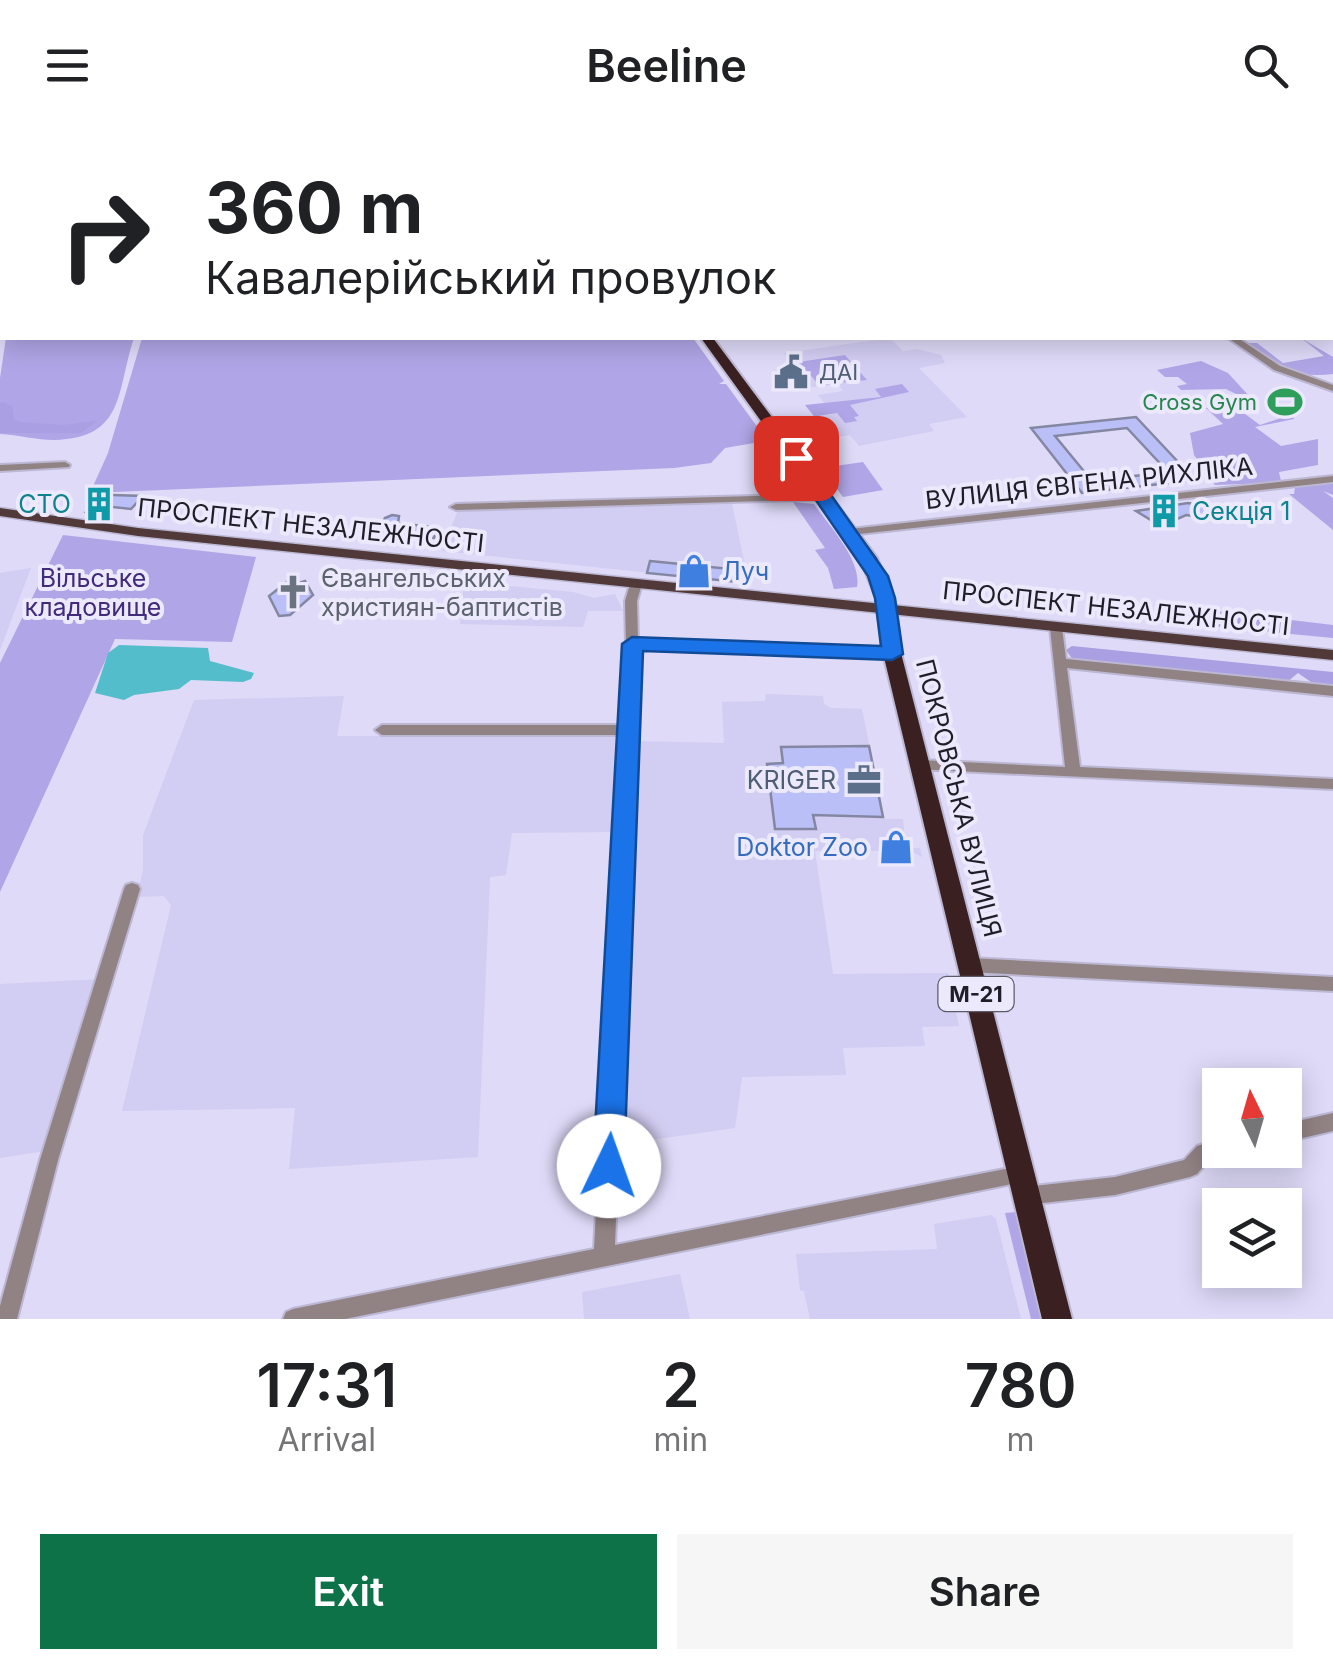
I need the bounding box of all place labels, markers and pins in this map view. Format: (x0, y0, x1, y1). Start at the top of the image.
public building icon: ДАІ (772, 353, 810, 391)
place label: ДАІ (819, 359, 858, 385)
sports icon: Cross Gym (1266, 383, 1304, 421)
place label: Cross Gym (1142, 389, 1257, 415)
pin (754, 416, 839, 501)
building icon: СТО (80, 485, 118, 523)
place label: СТО (18, 489, 71, 519)
building icon: Секція 1 (1145, 492, 1183, 530)
place label: Секція 1 (1192, 496, 1290, 526)
shop icon: Луч (675, 552, 713, 590)
place label: Луч (722, 556, 769, 586)
place label: Євангельських християн-баптистів (321, 563, 563, 622)
church icon: Євангельських християн-баптистів (274, 573, 312, 611)
office icon: KRIGER (845, 761, 883, 799)
place label: KRIGER (747, 765, 836, 795)
shop icon: Doktor Zoo (877, 828, 915, 866)
place label: Doktor Zoo (736, 832, 868, 862)

